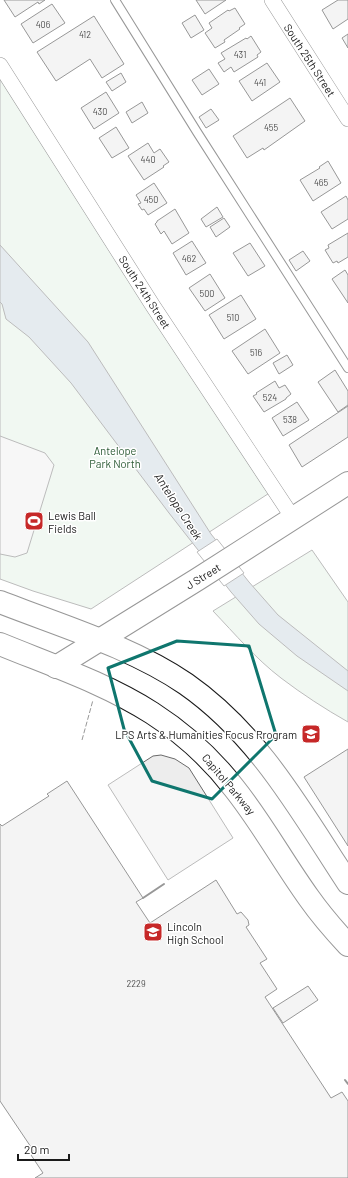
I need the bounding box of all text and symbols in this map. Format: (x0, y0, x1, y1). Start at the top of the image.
house number: 406 (36, 19, 51, 30)
street label: South 25th Street (282, 21, 338, 99)
house number: 412 (79, 29, 91, 40)
house number: 431 (234, 49, 246, 60)
house number: 441 (254, 77, 266, 88)
house number: 430 (93, 106, 107, 117)
house number: 455 (264, 122, 278, 133)
house number: 440 (140, 154, 156, 165)
house number: 465 (314, 177, 328, 188)
house number: 450 (144, 194, 158, 205)
street label: South 24th Street (117, 253, 173, 331)
house number: 462 (182, 253, 196, 264)
house number: 500 (200, 288, 214, 299)
house number: 510 (227, 312, 239, 323)
house number: 516 (250, 347, 262, 358)
house number: 524 (263, 392, 277, 403)
house number: 538 (283, 414, 297, 425)
park label: Antelope Park North (89, 444, 141, 470)
water label: Antelope Creek (152, 470, 206, 542)
place label: Lewis Ball Fields (48, 509, 96, 535)
sports icon: Lewis Ball Fields (23, 510, 45, 532)
street label: J Street (183, 560, 223, 592)
school or university icon: LPS Arts & Humanities Focus Program (300, 723, 322, 745)
place label: LPS Arts & Humanities Focus Program (115, 728, 297, 741)
street label: Capitol Parkway (200, 751, 258, 817)
place label: Lincoln High School (167, 920, 224, 946)
school or university icon: Lincoln High School (142, 921, 164, 943)
house number: 2229 (126, 978, 146, 989)
scale bar (18, 1136, 69, 1162)
text: 20 m (24, 1142, 50, 1156)

